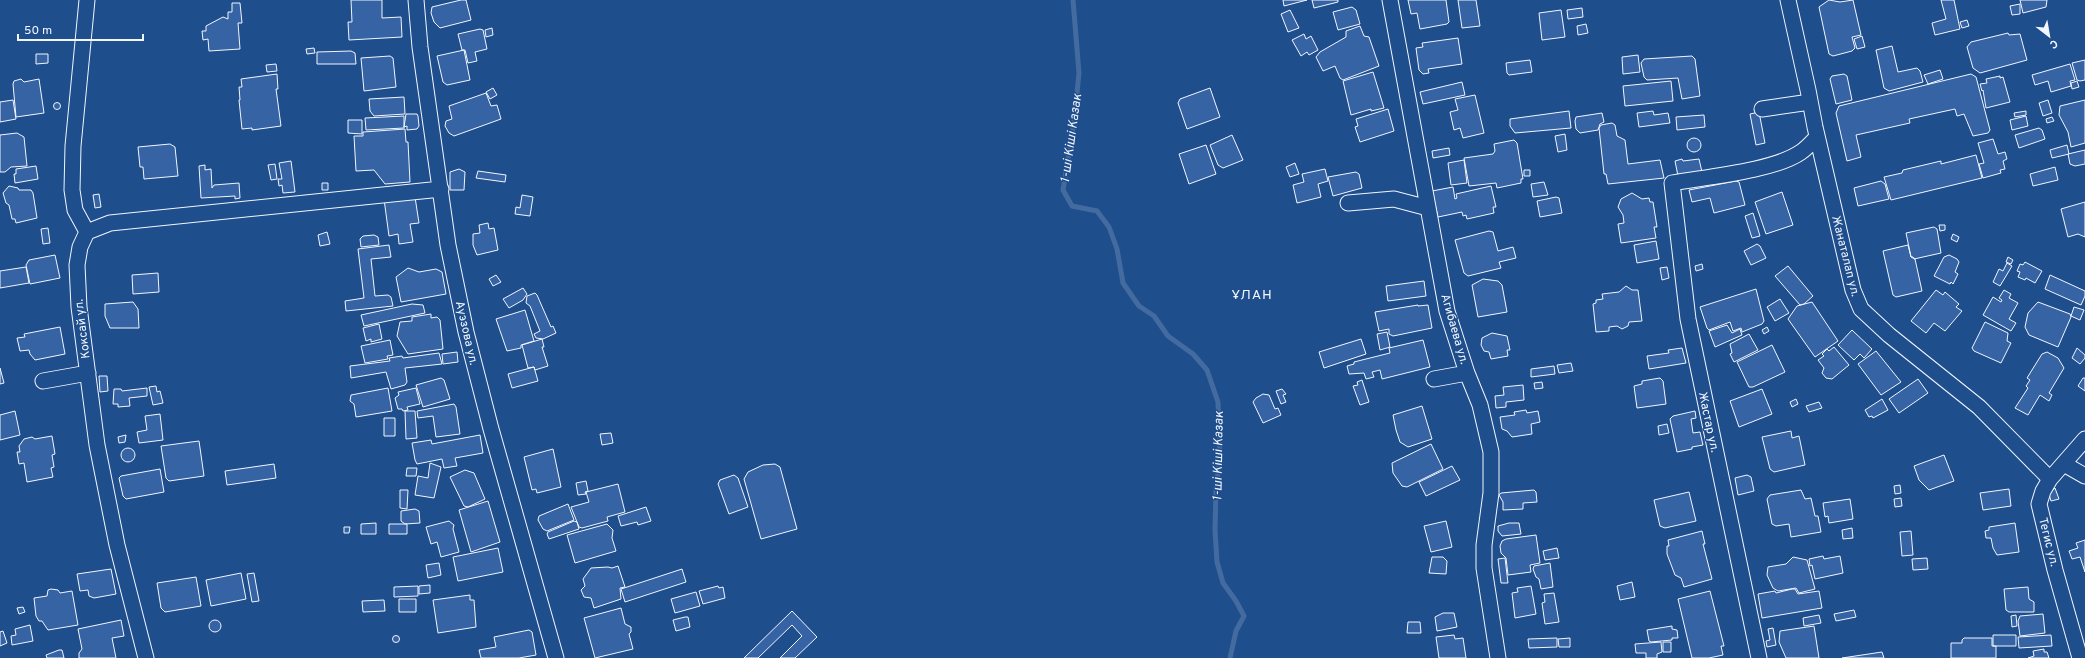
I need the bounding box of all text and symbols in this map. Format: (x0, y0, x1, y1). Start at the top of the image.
scale bar (18, 16, 143, 42)
north arrow (2029, 16, 2069, 56)
text: 50 m (24, 23, 52, 39)
text: С (2047, 36, 2060, 52)
water label: 1-ші Кіші Казак (1058, 92, 1086, 184)
street label: Жанаталап ул. (1827, 214, 1863, 299)
district label: ҰЛАН (1231, 287, 1273, 304)
street label: Агибаева ул. (1436, 292, 1472, 367)
street label: Коксай ул. (71, 298, 95, 359)
street label: Ауэзова ул. (451, 300, 481, 367)
street label: Жастар ул. (1694, 390, 1722, 454)
water label: 1-ші Кіші Казак (1210, 410, 1228, 501)
street label: Тегис ул. (2034, 516, 2062, 569)

